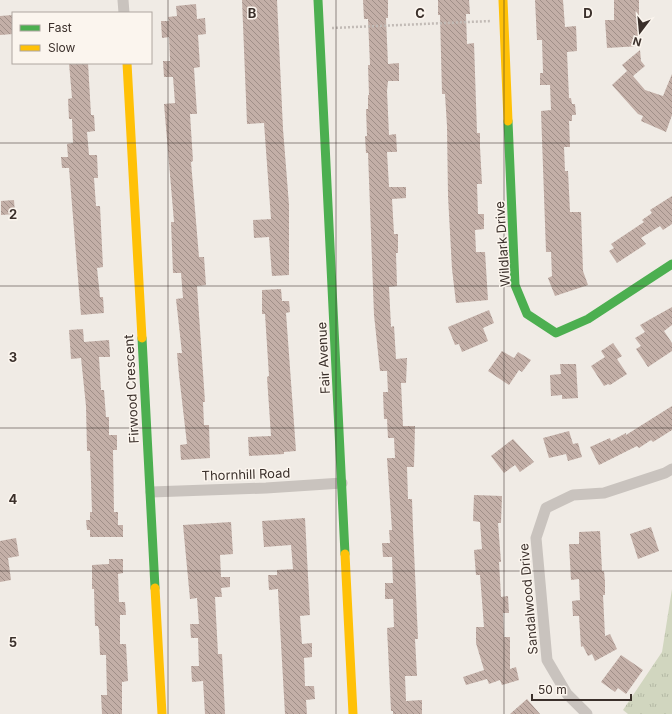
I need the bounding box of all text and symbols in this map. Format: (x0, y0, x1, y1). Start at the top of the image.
text: B (248, 5, 257, 21)
text: C (415, 5, 425, 21)
text: D (583, 5, 593, 21)
legend (12, 12, 152, 64)
north arrow (620, 12, 660, 52)
text: Fast (48, 20, 72, 35)
text: N (631, 34, 643, 49)
text: Slow (48, 40, 76, 55)
street label: Wildlark Drive (491, 201, 513, 287)
text: 2 (9, 206, 17, 222)
street label: Fair Avenue (313, 322, 333, 394)
street label: Firwood Crescent (120, 334, 142, 444)
text: 3 (9, 349, 17, 365)
street label: Thornhill Road (201, 464, 291, 484)
text: 4 (9, 491, 18, 507)
street label: Sandalwood Drive (515, 543, 541, 655)
text: 5 (9, 634, 17, 650)
scale bar (532, 676, 631, 702)
text: 50 m (538, 682, 567, 697)

